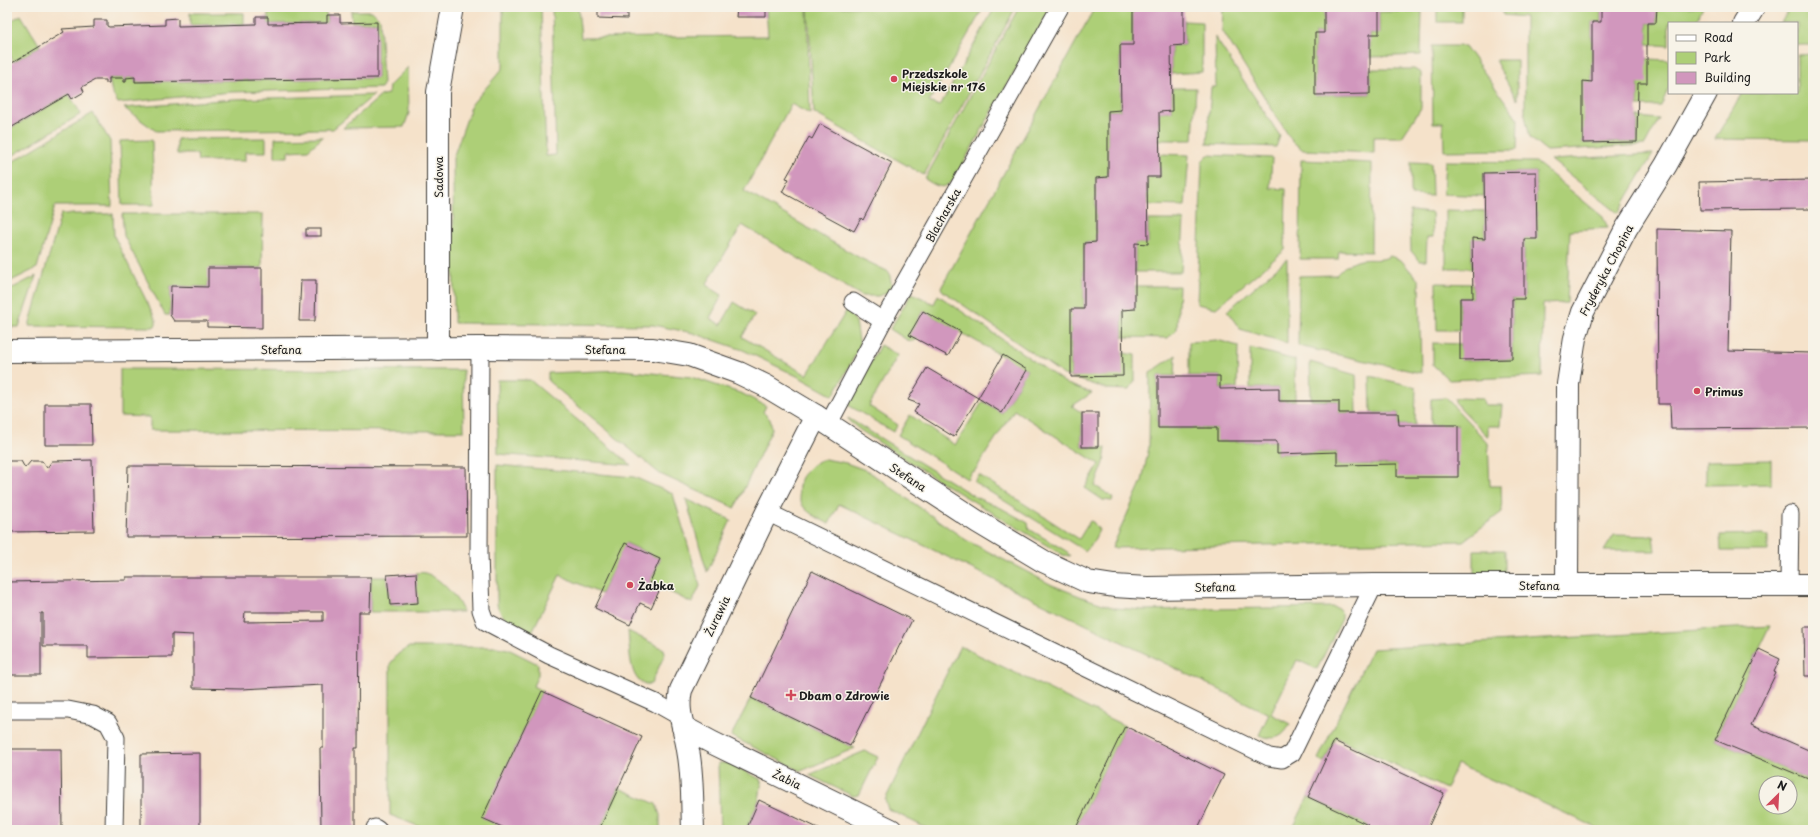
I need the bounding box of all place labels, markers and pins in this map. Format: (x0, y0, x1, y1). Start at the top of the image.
place label: Przedszkole Miejskie nr 176 (902, 65, 986, 95)
marker: Przedszkole Miejskie nr 176 (889, 74, 899, 84)
place label: Primus (1705, 383, 1744, 400)
marker: Primus (1692, 386, 1702, 396)
place label: Żabka (638, 577, 675, 594)
marker: Żabka (625, 580, 635, 590)
place label: Dbam o Zdrowie (799, 687, 889, 704)
marker: Dbam o Zdrowie (786, 690, 796, 700)

